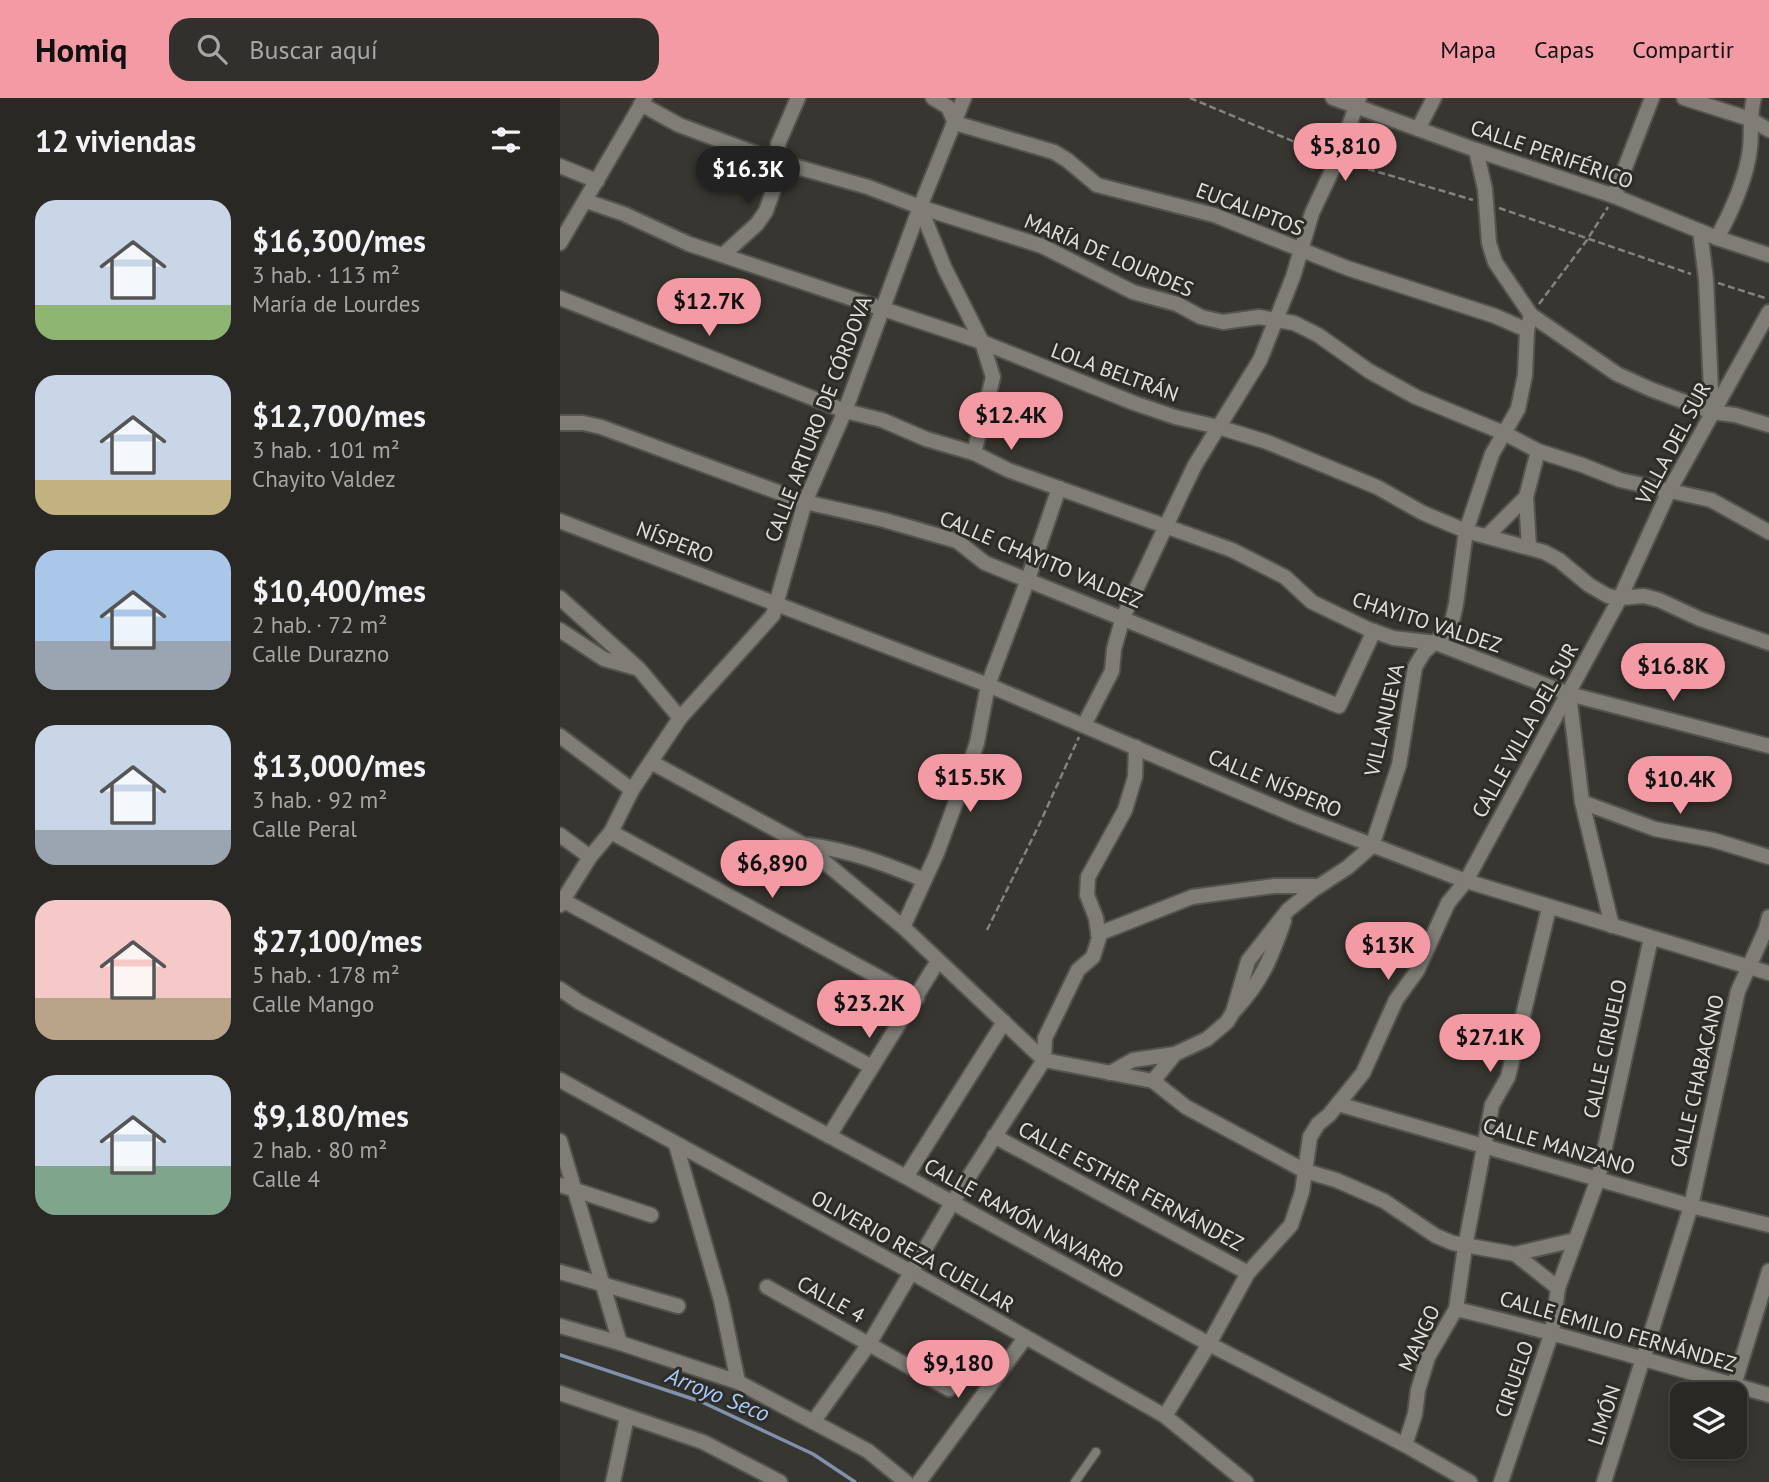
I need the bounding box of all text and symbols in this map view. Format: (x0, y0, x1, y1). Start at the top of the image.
search box (169, 18, 659, 81)
text: Homiq (35, 28, 127, 71)
icon: search (193, 30, 231, 68)
text: Buscar aquí (249, 33, 378, 66)
text: Mapa (1440, 34, 1496, 65)
text: Capas (1534, 34, 1594, 65)
text: Compartir (1632, 34, 1734, 65)
street label: CALLE PERIFÉRICO (1467, 113, 1637, 195)
text: 12 viviendas (35, 121, 196, 160)
icon: filters (487, 121, 525, 159)
pin: $5,810 (1288, 123, 1402, 183)
text: $5,810 (1309, 131, 1381, 160)
pin: $16.3K (691, 146, 805, 206)
text: $16.3K (712, 154, 784, 183)
street label: EUCALIPTOS (1192, 176, 1308, 242)
street label: MARÍA DE LOURDES (1020, 207, 1198, 303)
text: $16,300/mes (252, 221, 426, 260)
icon: home (91, 228, 175, 312)
text: 3 hab. · 113 m² (252, 260, 400, 289)
pin: $12.7K (652, 278, 766, 338)
text: $12.7K (673, 286, 745, 315)
text: María de Lourdes (252, 289, 420, 318)
street label: CALLE ARTURO DE CÓRDOVA (759, 291, 878, 546)
street label: LOLA BELTRÁN (1048, 336, 1182, 408)
street label: VILLA DEL SUR (1629, 377, 1717, 510)
pin: $12.4K (954, 392, 1068, 452)
text: $12,700/mes (252, 396, 426, 435)
text: $12.4K (975, 400, 1047, 429)
icon: home (91, 403, 175, 487)
text: 3 hab. · 101 m² (252, 435, 400, 464)
text: Chayito Valdez (252, 464, 395, 493)
street label: CALLE CHAYITO VALDEZ (936, 504, 1146, 614)
street label: NÍSPERO (633, 515, 717, 569)
text: $10,400/mes (252, 571, 426, 610)
icon: home (91, 578, 175, 662)
street label: CHAYITO VALDEZ (1349, 585, 1505, 659)
text: 2 hab. · 72 m² (252, 610, 387, 639)
street label: CALLE VILLA DEL SUR (1466, 638, 1584, 822)
text: Calle Durazno (252, 639, 389, 668)
pin: $16.8K (1616, 644, 1730, 703)
text: $16.8K (1637, 651, 1709, 680)
street label: VILLANUEVA (1358, 660, 1410, 780)
street label: CALLE NÍSPERO (1204, 743, 1346, 823)
text: $13,000/mes (252, 746, 426, 785)
icon: home (91, 753, 175, 837)
pin: $15.5K (913, 754, 1027, 814)
pin: $10.4K (1623, 756, 1737, 816)
text: $15.5K (934, 762, 1006, 791)
text: $10.4K (1644, 764, 1716, 793)
text: 3 hab. · 92 m² (252, 785, 387, 814)
text: Calle Peral (252, 814, 357, 843)
pin: $6,890 (715, 840, 829, 900)
text: $6,890 (736, 848, 808, 877)
text: $27,100/mes (252, 921, 422, 960)
pin: $13K (1347, 922, 1429, 982)
icon: home (91, 928, 175, 1012)
text: $13K (1361, 930, 1415, 959)
text: 5 hab. · 178 m² (252, 960, 400, 989)
street label: CALLE CIRUELO (1577, 977, 1633, 1121)
pin: $23.2K (812, 981, 926, 1040)
text: $23.2K (833, 988, 905, 1017)
text: Calle Mango (252, 989, 374, 1018)
street label: CALLE CHABACANO (1664, 992, 1730, 1170)
pin: $27.1K (1433, 1014, 1547, 1074)
text: $27.1K (1455, 1022, 1525, 1051)
text: $9,180/mes (252, 1096, 409, 1135)
icon: home (91, 1103, 175, 1187)
street label: CALLE MANZANO (1480, 1111, 1638, 1181)
street label: CALLE ESTHER FERNÁNDEZ (1014, 1115, 1248, 1257)
text: 2 hab. · 80 m² (252, 1135, 387, 1164)
street label: CALLE RAMÓN NAVARRO (919, 1152, 1129, 1284)
text: Calle 4 (252, 1164, 320, 1193)
street label: OLIVERIO REZA CUELLAR (807, 1184, 1019, 1318)
street label: CALLE 4 (792, 1269, 870, 1329)
street label: CALLE EMILIO FERNÁNDEZ (1497, 1284, 1739, 1378)
street label: MANGO (1392, 1300, 1446, 1376)
street label: CIRUELO (1488, 1337, 1540, 1421)
pin: $9,180 (901, 1340, 1015, 1400)
text: $9,180 (922, 1348, 994, 1377)
water label: Arroyo Seco (661, 1360, 774, 1428)
street label: LIMÓN (1582, 1381, 1626, 1449)
map controls (1670, 1382, 1747, 1459)
button: layers (1670, 1382, 1747, 1459)

